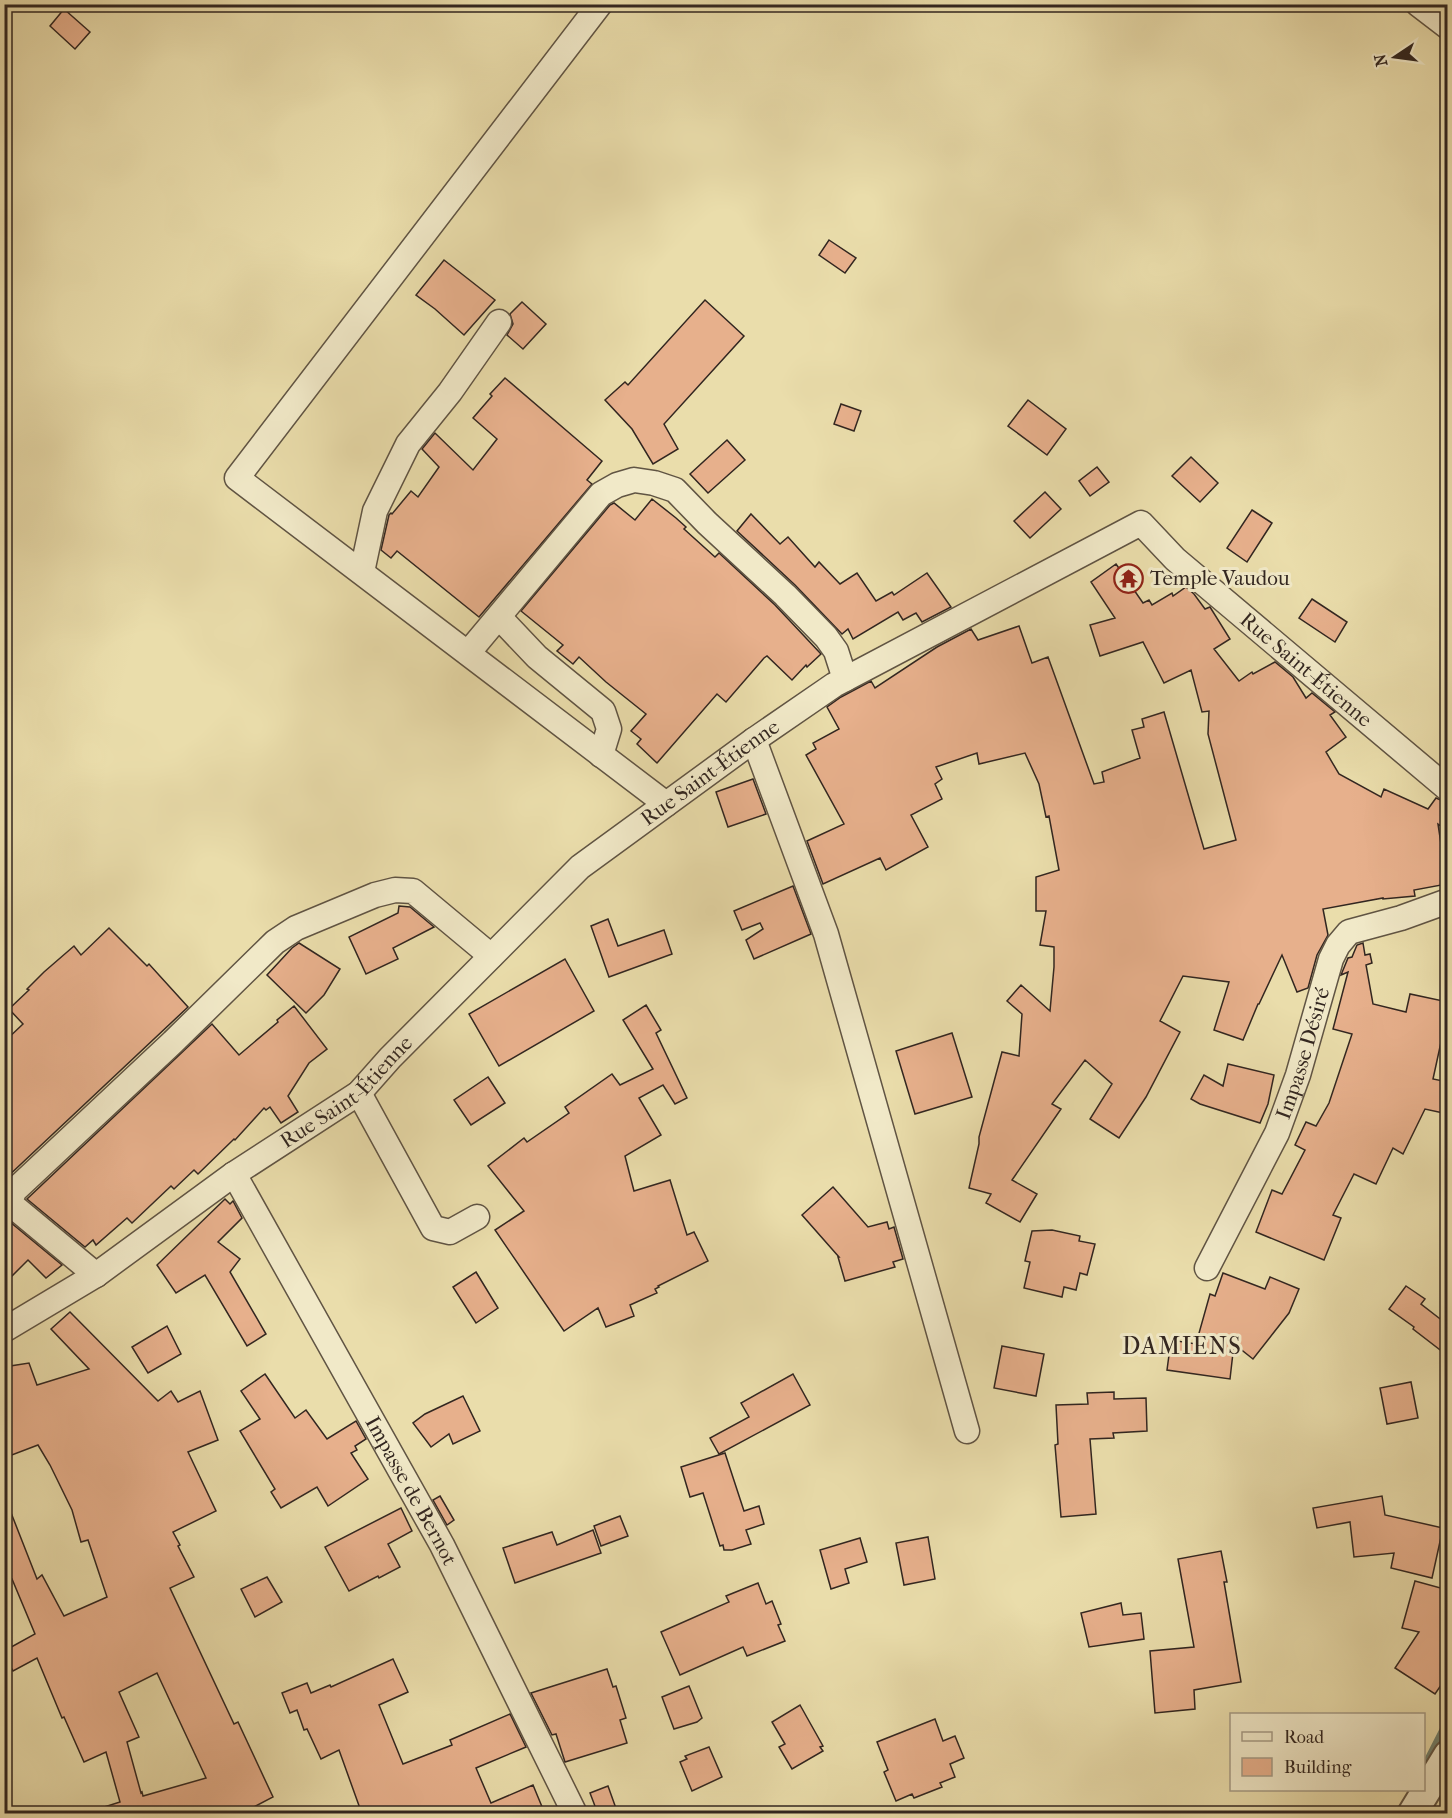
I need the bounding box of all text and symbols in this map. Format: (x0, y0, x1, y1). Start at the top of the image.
north arrow (1365, 27, 1425, 87)
text: N (1370, 51, 1391, 68)
temple icon: Temple Vaudou (1113, 562, 1145, 594)
place label: Temple Vaudou (1150, 566, 1290, 590)
street label: Rue Saint-Étienne (1235, 607, 1377, 732)
street label: Rue Saint-Étienne (636, 714, 784, 831)
street label: Impasse Désiré (1271, 985, 1334, 1123)
street label: Rue Saint-Étienne (276, 1031, 417, 1153)
district label: DAMIENS (1122, 1332, 1242, 1360)
street label: Impasse de Bernot (360, 1412, 462, 1570)
legend (1230, 1713, 1425, 1791)
text: Road (1284, 1727, 1324, 1748)
text: Building (1284, 1757, 1352, 1778)

